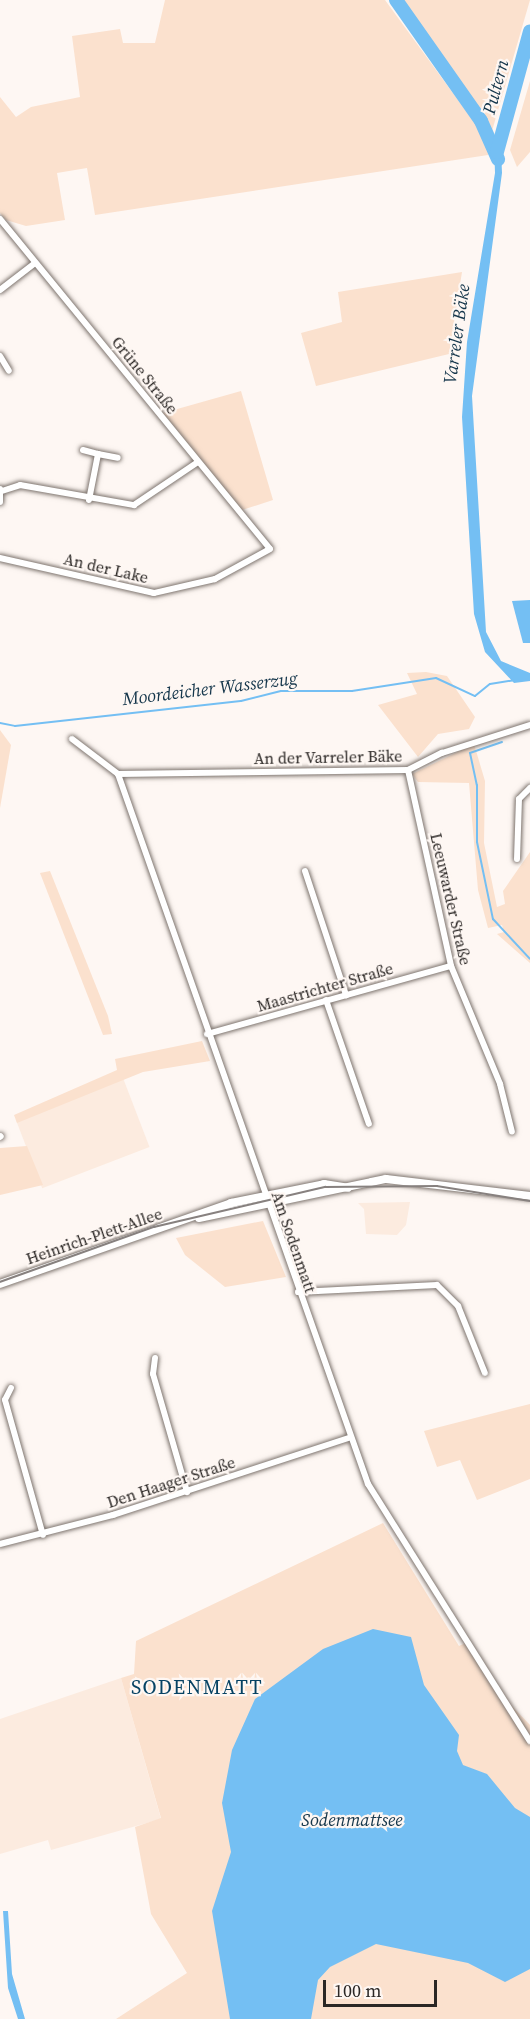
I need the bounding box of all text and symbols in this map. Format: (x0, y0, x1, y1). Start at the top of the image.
water label: Pultern (478, 57, 514, 117)
water label: Varreler Bäke (439, 283, 475, 385)
street label: Grüne Straße (108, 332, 182, 418)
street label: An der Lake (62, 549, 150, 587)
water label: Moordeicher Wasserzug (121, 668, 299, 710)
street label: An der Varreler Bäke (253, 746, 403, 768)
street label: Leeuwarder Straße (426, 831, 476, 967)
street label: Maastrichter Straße (255, 958, 395, 1016)
street label: Am Sodenmatt (268, 1189, 320, 1295)
street label: Heinrich-Plett-Allee (23, 1204, 165, 1268)
street label: Den Haager Straße (104, 1452, 238, 1512)
district label: SODENMATT (131, 1675, 263, 1699)
water label: Sodenmattsee (301, 1809, 403, 1831)
scale bar (326, 1968, 440, 2006)
text: 100 m (334, 1978, 381, 2003)

